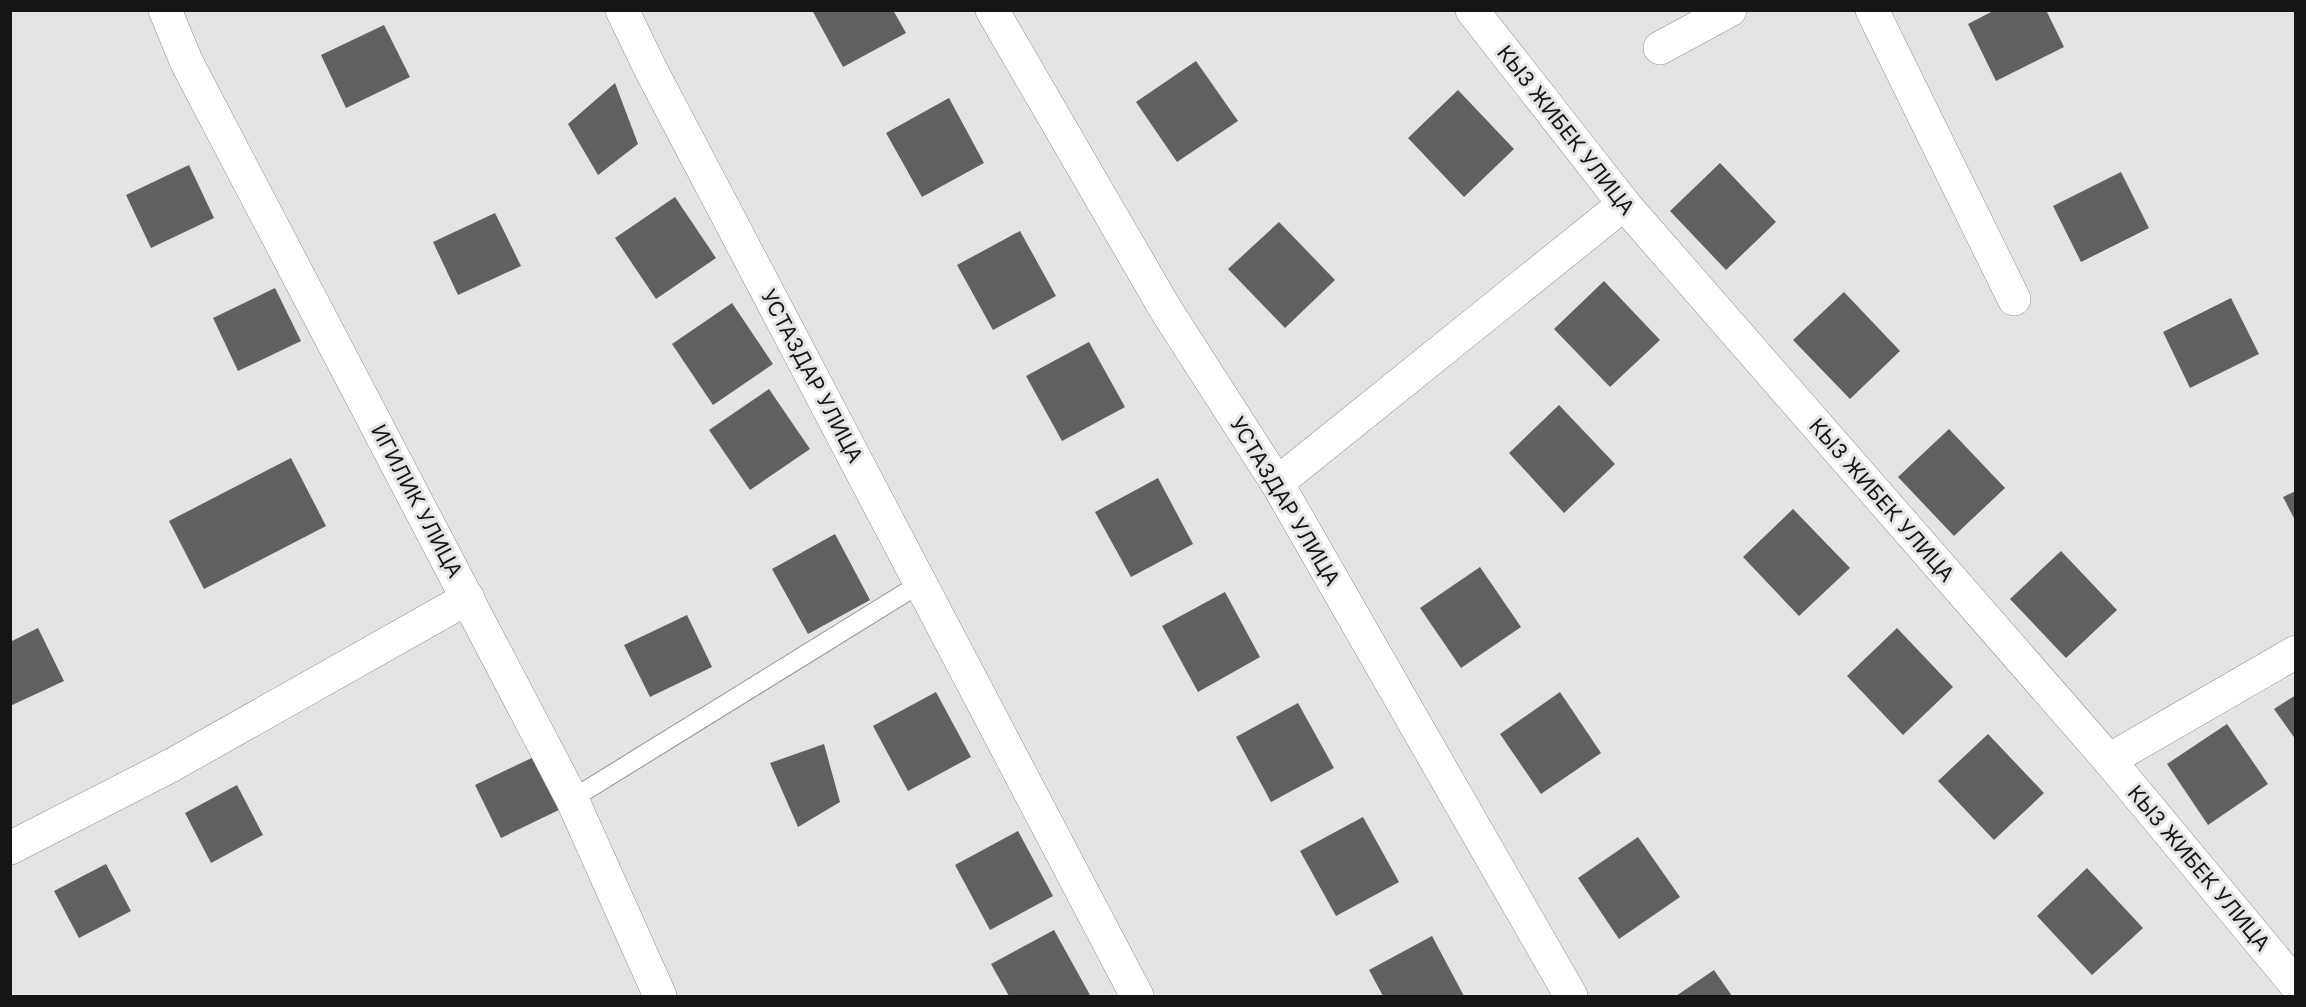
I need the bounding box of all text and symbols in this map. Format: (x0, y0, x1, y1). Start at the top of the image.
street label: КЫЗ ЖИБЕК УЛИЦА (1492, 40, 1640, 220)
street label: УСТАЗДАР УЛИЦА (756, 285, 868, 467)
street label: УСТАЗДАР УЛИЦА (1225, 412, 1345, 590)
street label: КЫЗ ЖИБЕК УЛИЦА (1804, 413, 1960, 587)
street label: ИГИЛИК УЛИЦА (366, 420, 468, 582)
street label: КЫЗ ЖИБЕК УЛИЦА (2123, 780, 2275, 956)

